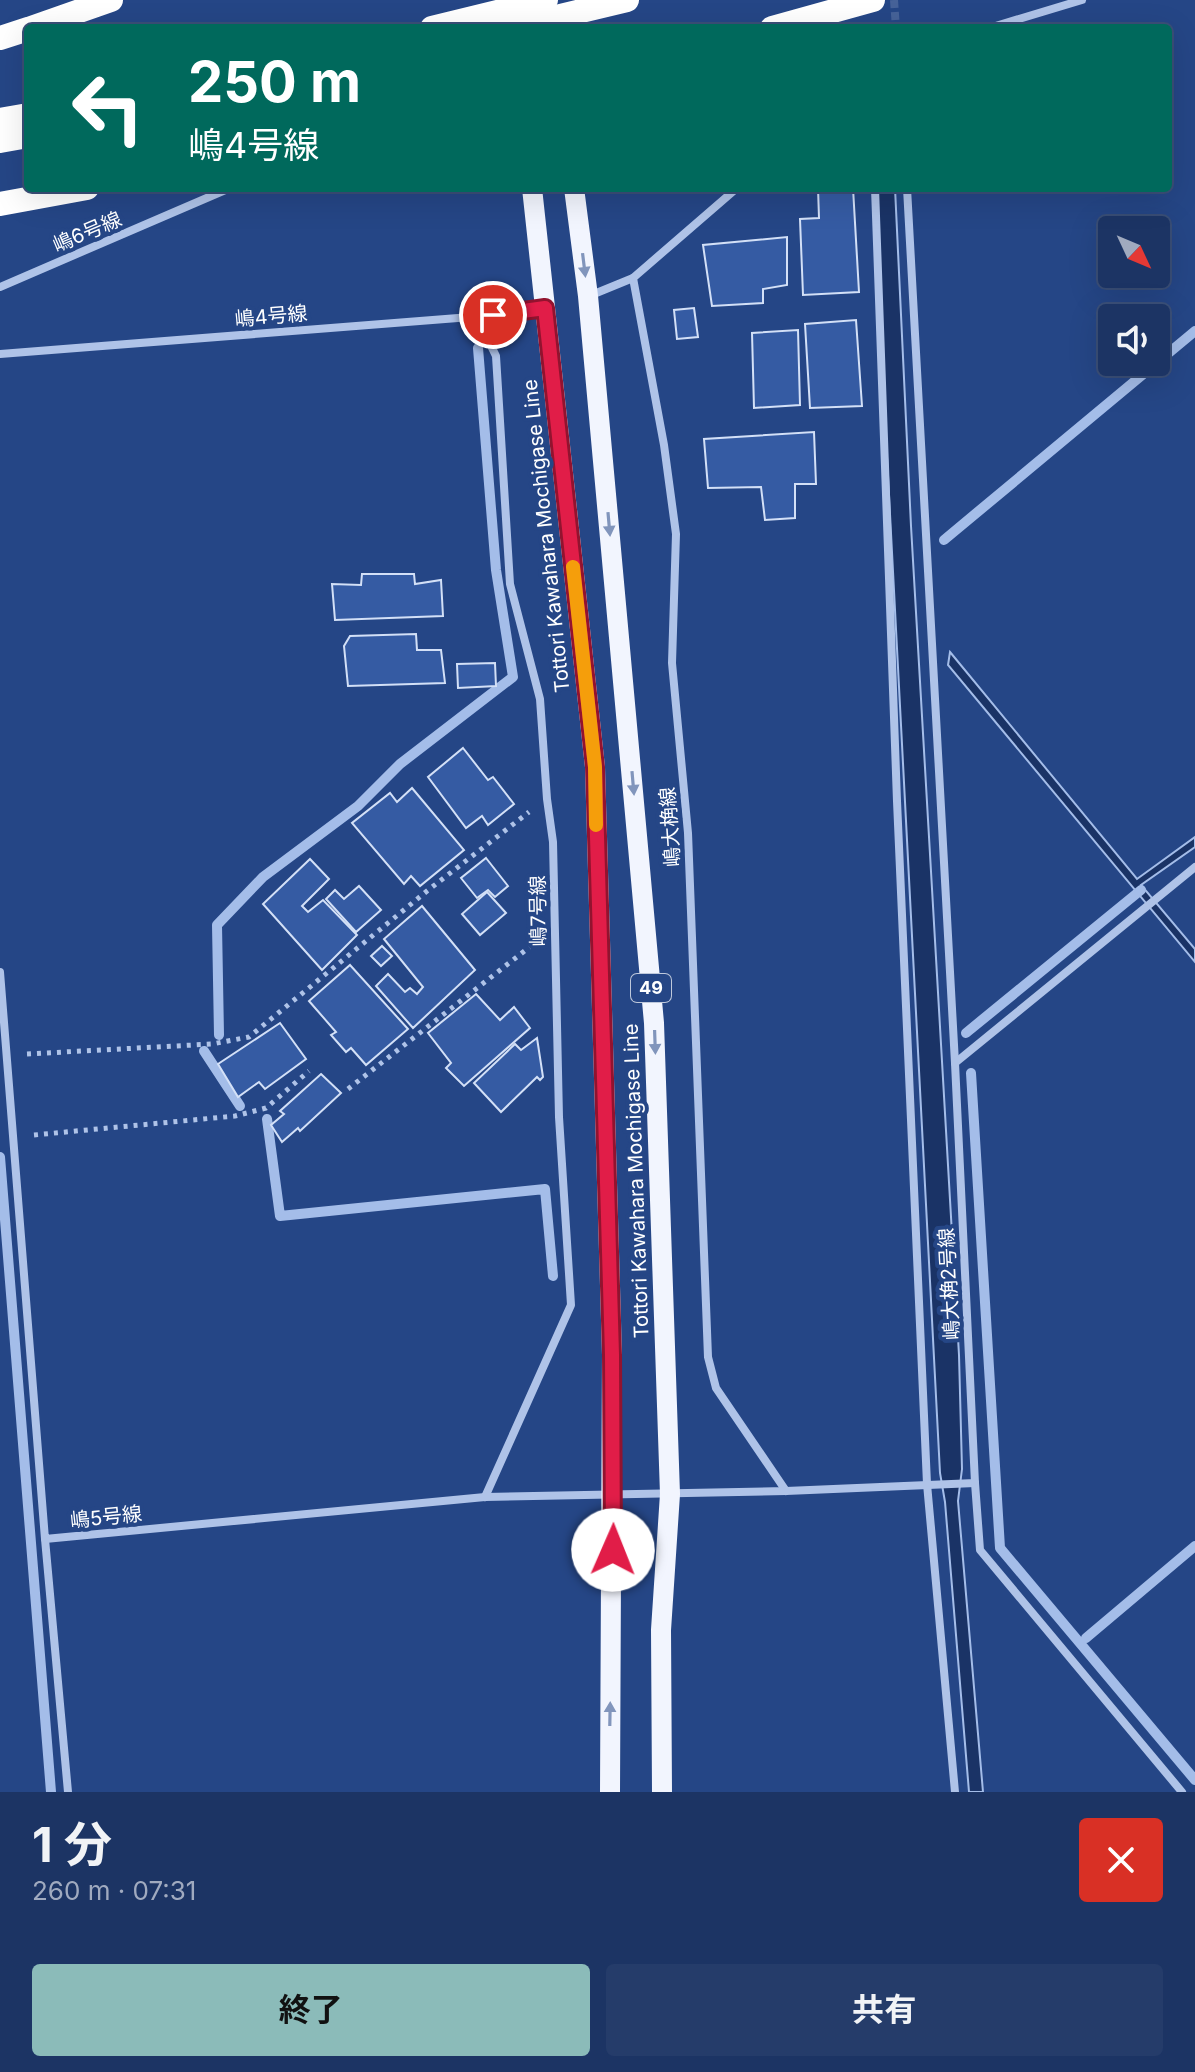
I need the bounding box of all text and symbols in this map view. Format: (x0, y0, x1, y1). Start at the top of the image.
text: 250 m (188, 48, 361, 116)
icon: left (56, 56, 160, 160)
text: 嶋4号線 (188, 123, 319, 167)
street label: 嶋6号線 (49, 207, 125, 257)
north arrow (1098, 216, 1170, 288)
map controls (1098, 216, 1170, 376)
one-way arrow (578, 253, 591, 278)
pin (459, 281, 527, 349)
icon: arrive (471, 293, 515, 337)
street label: 嶋4号線 (234, 301, 308, 331)
button: sound (1098, 304, 1170, 376)
street label: Tottori Kawahara Mochigase Line (518, 378, 574, 694)
one-way arrow (603, 512, 616, 537)
one-way arrow (626, 771, 639, 796)
street label: 嶋大桷線 (655, 786, 685, 868)
street label: 嶋7号線 (525, 875, 551, 947)
road number: 49 (631, 974, 671, 1002)
street label: Tottori Kawahara Mochigase Line (619, 1023, 653, 1339)
one-way arrow (649, 1030, 662, 1055)
street label: 嶋大桷2号線 (934, 1227, 964, 1341)
street label: 嶋5号線 (69, 1501, 143, 1533)
position arrow (571, 1508, 655, 1592)
one-way arrow (603, 1701, 616, 1726)
text: 1 分 (32, 1815, 112, 1874)
button: close (1079, 1818, 1163, 1902)
text: 260 m · 07:31 (32, 1875, 196, 1906)
button: 終了 (32, 1964, 590, 2056)
button: 共有 (606, 1964, 1163, 2056)

